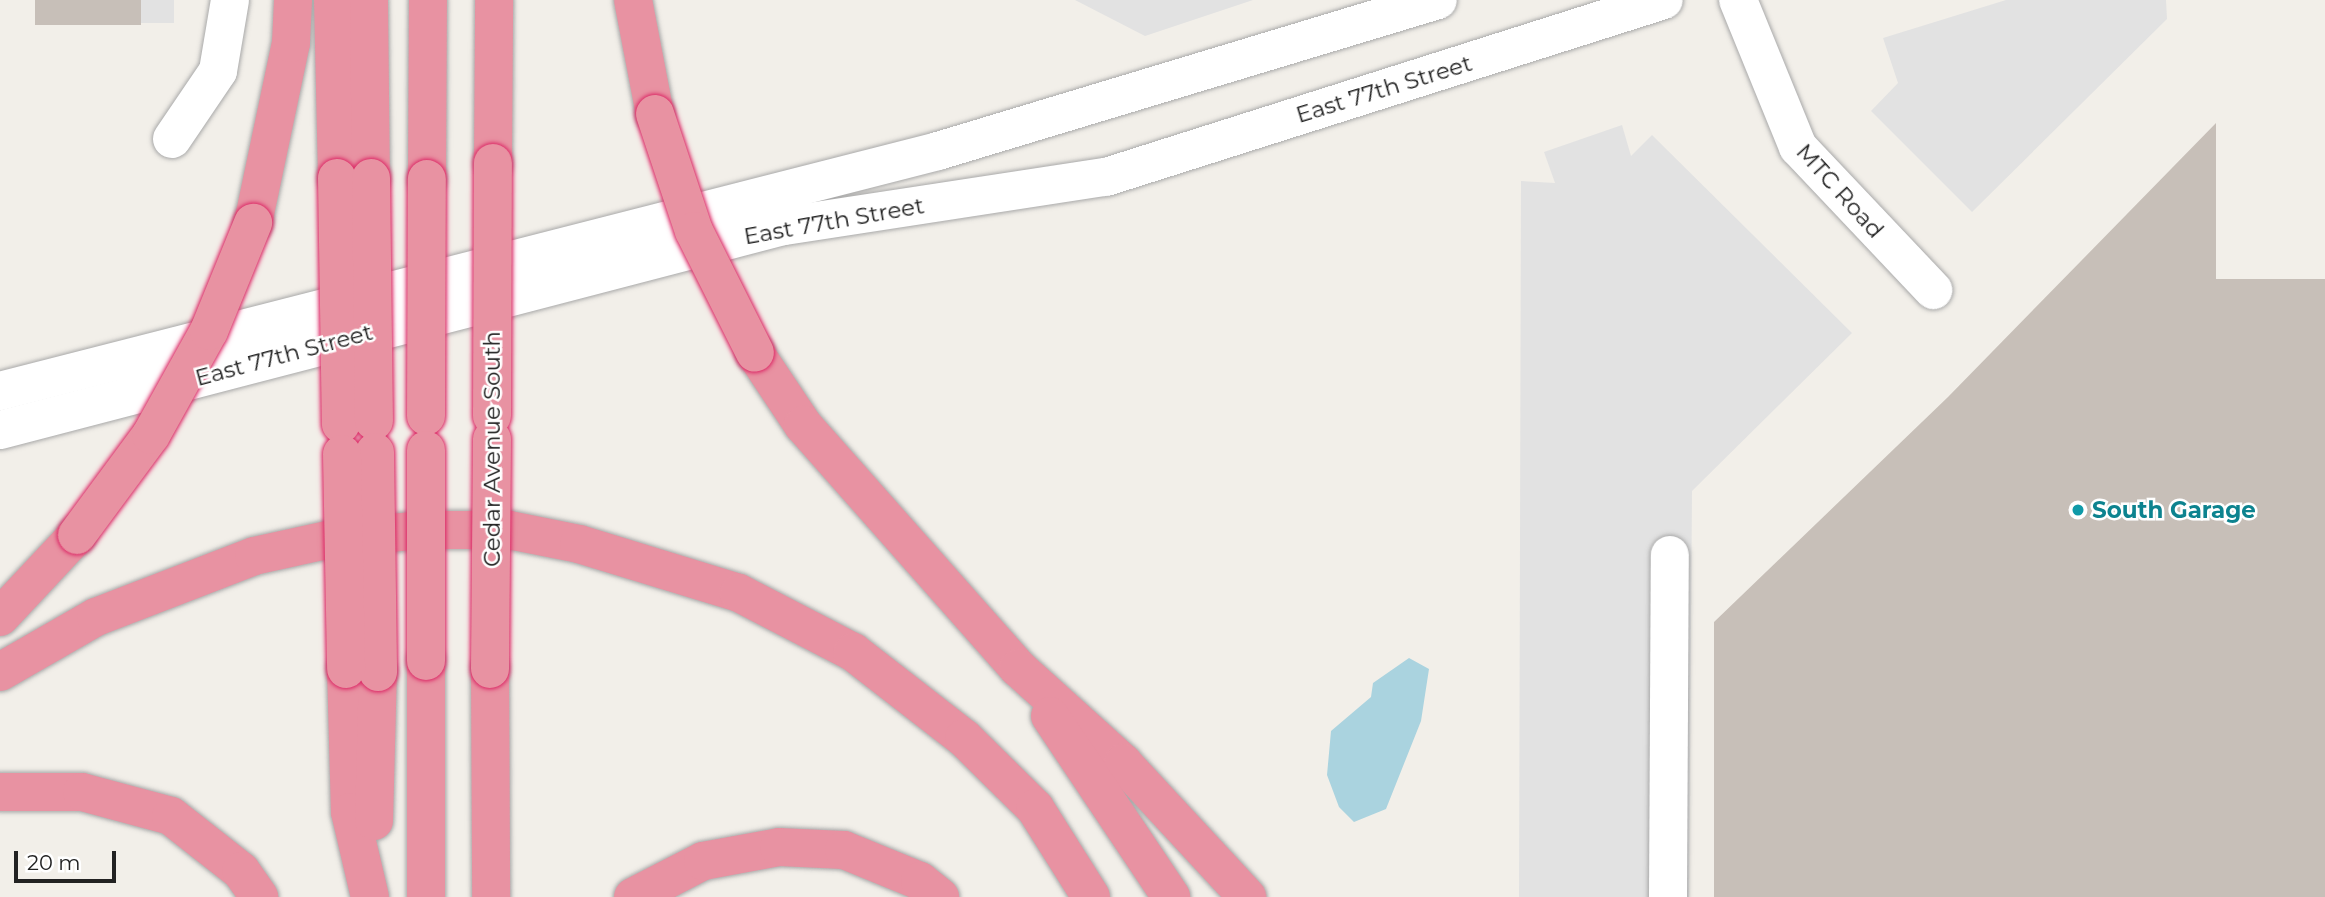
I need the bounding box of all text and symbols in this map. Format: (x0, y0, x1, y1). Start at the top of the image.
street label: East 77th Street (1293, 49, 1475, 129)
street label: MTC Road (1790, 138, 1890, 244)
street label: East 77th Street (742, 192, 926, 250)
street label: East 77th Street (192, 318, 376, 392)
street label: Cedar Avenue South (478, 331, 506, 567)
place label: South Garage (2092, 496, 2256, 524)
marker: South Garage (2070, 502, 2086, 518)
scale bar (18, 838, 119, 882)
text: 20 m (27, 850, 81, 875)

